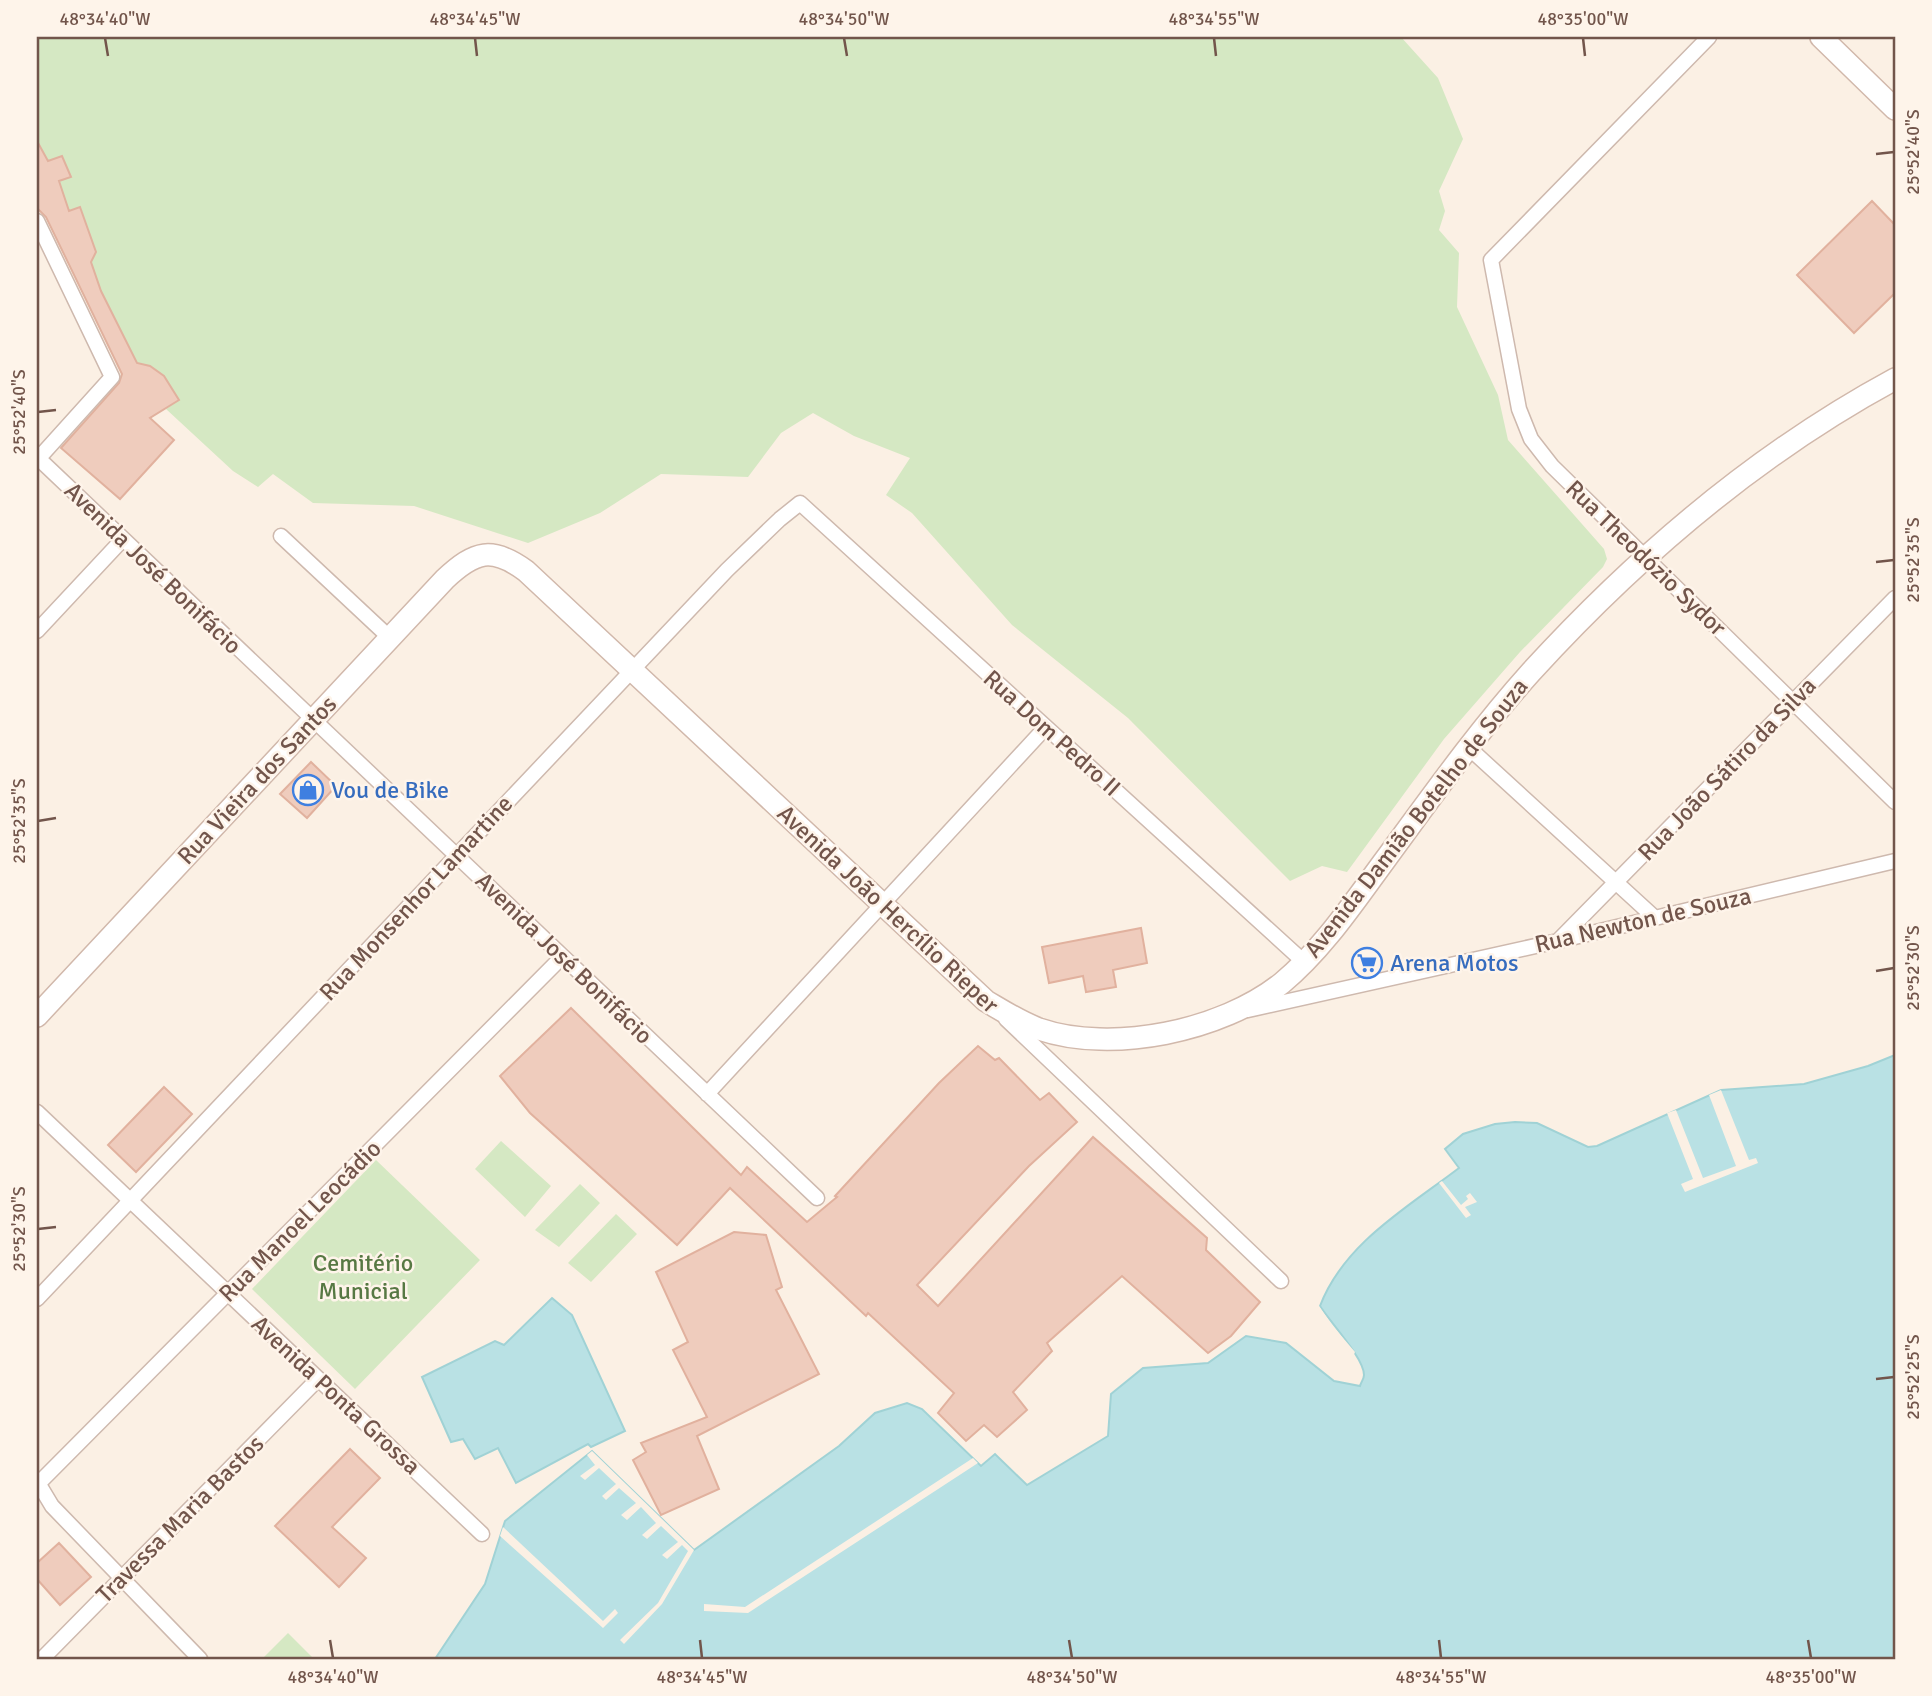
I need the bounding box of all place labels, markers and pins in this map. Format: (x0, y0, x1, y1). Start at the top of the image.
shop icon: Vou de Bike (291, 773, 325, 807)
place label: Vou de Bike (331, 775, 449, 805)
supermarket icon: Arena Motos (1350, 946, 1384, 980)
place label: Arena Motos (1390, 948, 1518, 978)

